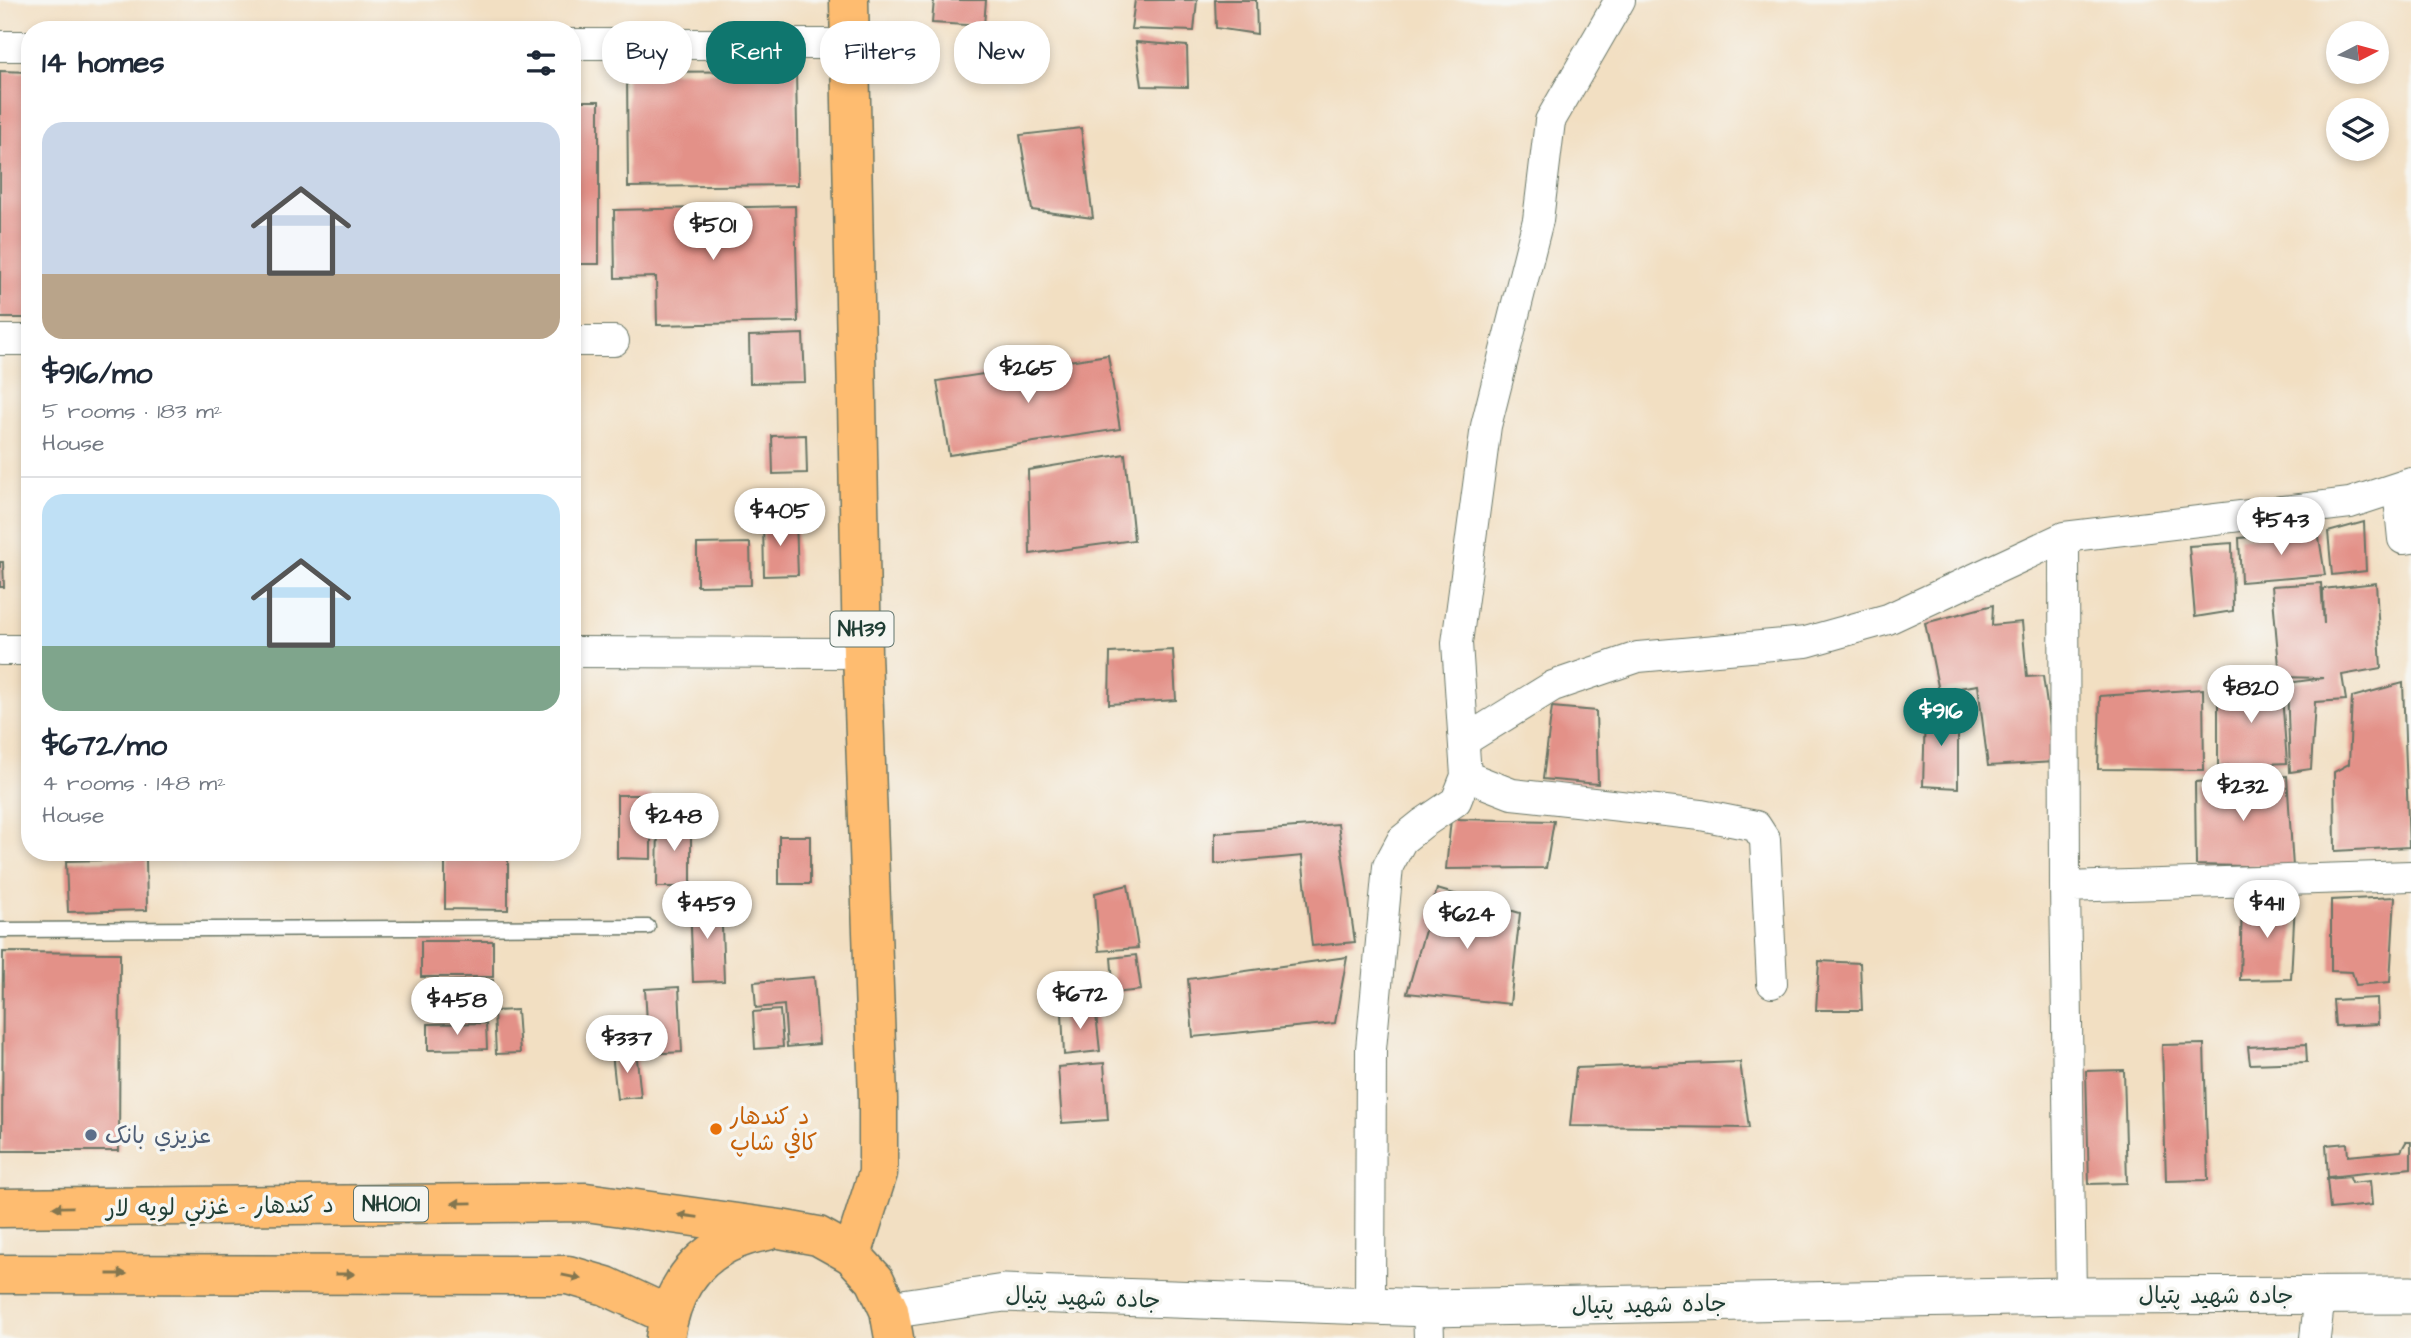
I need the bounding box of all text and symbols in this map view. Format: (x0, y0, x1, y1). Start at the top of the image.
chip: Buy (602, 21, 692, 84)
chip: Rent (706, 21, 806, 84)
chip: Filters (820, 21, 940, 84)
chip: New (954, 21, 1050, 84)
north arrow (2326, 21, 2389, 84)
map controls (2326, 21, 2389, 161)
text: 14 homes (42, 42, 165, 84)
icon: filters (522, 44, 560, 82)
button: layers (2326, 98, 2389, 161)
icon: home (238, 168, 364, 294)
pin: $501 (672, 202, 754, 262)
text: $501 (690, 209, 736, 241)
pin: $265 (987, 346, 1069, 405)
text: $265 (1000, 352, 1056, 384)
text: $916/mo (42, 353, 152, 395)
text: 5 rooms · 183 m² (42, 395, 222, 427)
text: House (42, 427, 105, 459)
pin: $405 (739, 489, 821, 548)
text: $405 (750, 495, 810, 527)
pin: $543 (2240, 498, 2322, 557)
text: $543 (2253, 504, 2309, 536)
icon: home (238, 540, 364, 666)
road number: NH39 (830, 612, 894, 646)
pin: $820 (2210, 666, 2292, 725)
text: $820 (2223, 672, 2279, 704)
pin: $916 (1900, 688, 1982, 748)
text: $916 (1919, 695, 1963, 727)
text: $672/mo (42, 725, 167, 767)
pin: $232 (2202, 764, 2284, 823)
text: 4 rooms · 148 m² (42, 767, 226, 799)
text: $232 (2218, 770, 2268, 802)
pin: $248 (633, 794, 715, 853)
text: House (42, 799, 105, 831)
text: $248 (646, 800, 702, 832)
pin: $411 (2226, 880, 2308, 940)
pin: $459 (666, 881, 748, 941)
text: $411 (2250, 887, 2284, 919)
text: $459 (678, 888, 736, 920)
pin: $624 (1426, 892, 1508, 951)
text: $624 (1439, 898, 1495, 930)
pin: $672 (1039, 972, 1121, 1031)
pin: $458 (416, 978, 498, 1037)
text: $672 (1053, 978, 1107, 1010)
text: $458 (427, 984, 487, 1016)
pin: $337 (586, 1016, 668, 1075)
text: $337 (602, 1022, 652, 1054)
place label: د کندهار کافي شاپ (729, 1101, 818, 1159)
place label: عزیزي بانک (105, 1120, 211, 1152)
marker: د کندهار کافي شاپ (708, 1121, 724, 1137)
marker: عزیزي بانک (83, 1127, 99, 1143)
road number: NH0101 (354, 1186, 428, 1222)
street label: د کندهار - غزني لويه لار (104, 1189, 334, 1229)
one-way arrow (450, 1197, 472, 1209)
one-way arrow (51, 1202, 73, 1213)
one-way arrow (677, 1210, 699, 1221)
one-way arrow (106, 1268, 128, 1280)
one-way arrow (334, 1268, 356, 1280)
one-way arrow (561, 1272, 583, 1283)
street label: جاده شهید پتیال (1005, 1279, 1161, 1317)
street label: جاده شهید پتیال (2138, 1280, 2294, 1312)
street label: جاده شهید پتیال (1571, 1288, 1727, 1322)

